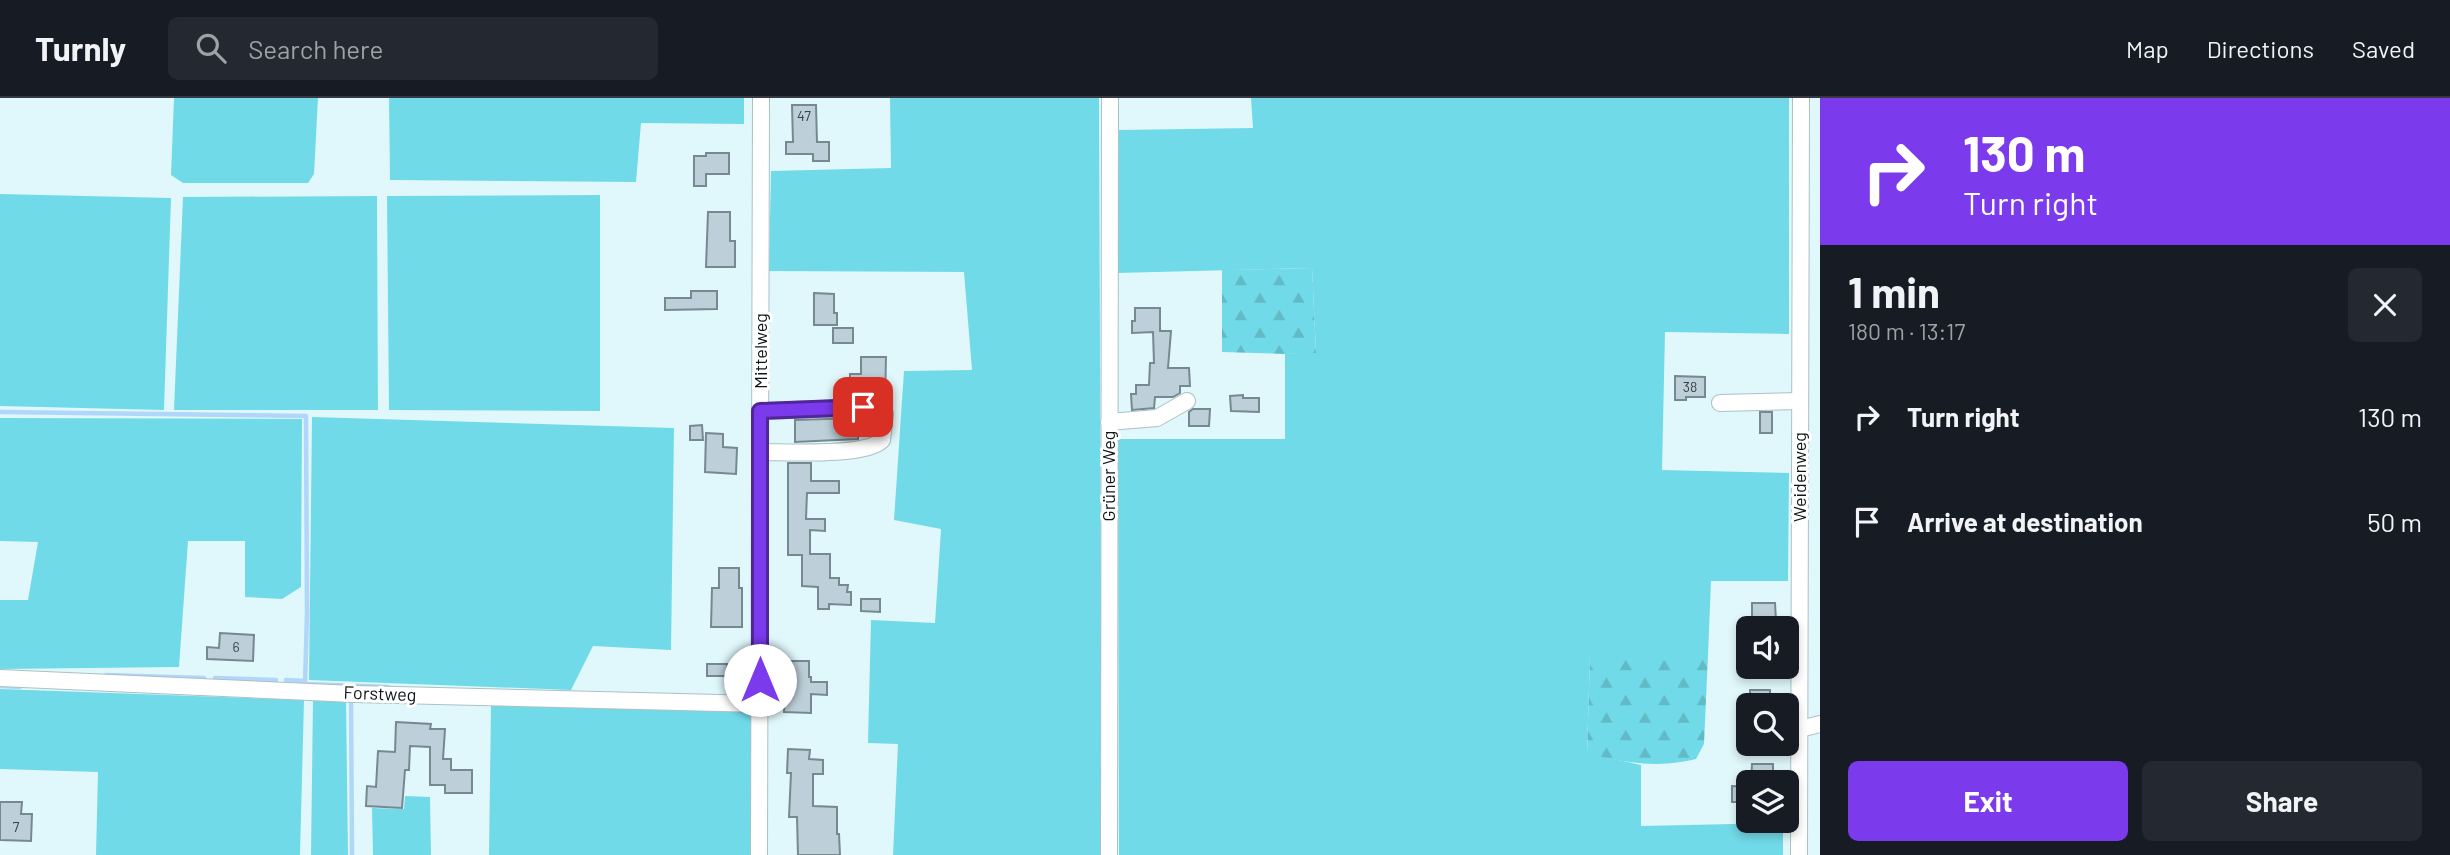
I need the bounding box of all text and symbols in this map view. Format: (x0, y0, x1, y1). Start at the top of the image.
search box (168, 17, 658, 80)
text: Turnly (35, 28, 126, 68)
icon: search (192, 29, 230, 67)
text: Search here (248, 33, 383, 64)
text: Map (2126, 34, 2169, 63)
text: Directions (2207, 34, 2314, 63)
text: Saved (2352, 34, 2415, 63)
house number: 47 (797, 107, 811, 124)
text: 130 m (1963, 123, 2085, 182)
icon: right (1848, 126, 1939, 217)
text: Turn right (1963, 183, 2098, 221)
text: 1 min (1848, 266, 1940, 316)
button: close (2348, 268, 2422, 342)
street label: Mittelweg (749, 313, 771, 389)
text: 180 m · 13:17 (1848, 317, 1965, 345)
pin (833, 377, 893, 437)
house number: 38 (1683, 378, 1697, 395)
icon: arrive (844, 388, 882, 426)
icon: right (1848, 398, 1886, 436)
text: Turn right (1907, 401, 2020, 432)
text: 130 m (2358, 401, 2422, 432)
street label: Grüner Weg (1097, 431, 1119, 521)
street label: Weidenweg (1788, 432, 1810, 522)
icon: arrive (1848, 503, 1886, 541)
text: Arrive at destination (1907, 506, 2143, 537)
text: 50 m (2367, 506, 2422, 537)
map controls (1736, 616, 1799, 833)
button: sound (1736, 616, 1799, 679)
house number: 6 (232, 638, 240, 655)
position arrow (723, 643, 797, 717)
street label: Forstweg (343, 681, 417, 705)
button: search (1736, 693, 1799, 756)
button: Exit (1848, 761, 2128, 841)
button: Share (2142, 761, 2422, 841)
button: layers (1736, 770, 1799, 833)
house number: 7 (13, 818, 20, 835)

